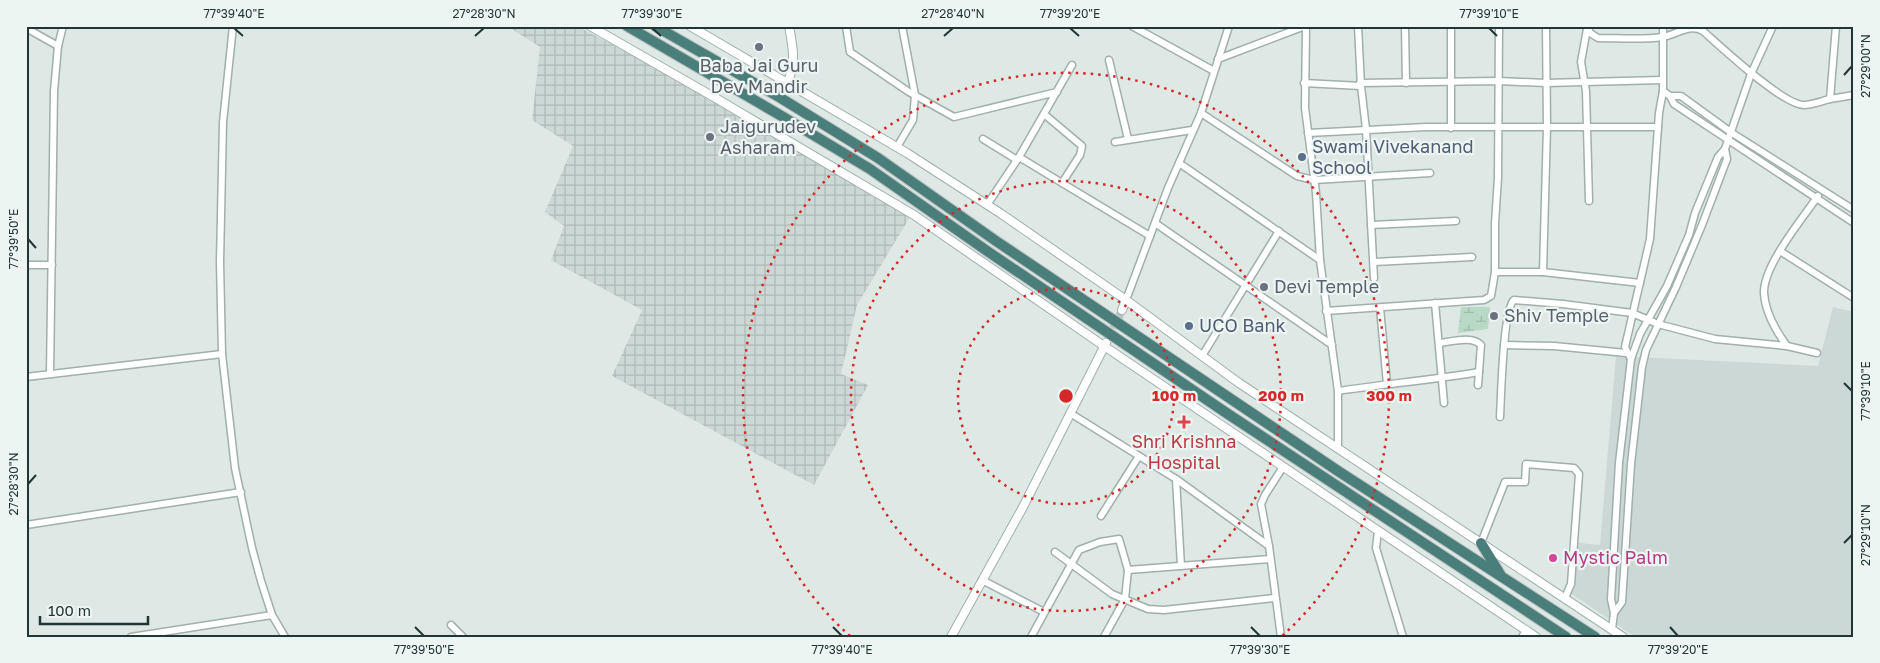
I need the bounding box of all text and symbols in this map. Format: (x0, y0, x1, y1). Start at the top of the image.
text: 77°39'40"E (203, 6, 265, 21)
text: 27°28'30"N (452, 6, 516, 21)
text: 77°39'30"E (622, 6, 682, 21)
text: 27°28'40"N (921, 6, 985, 21)
text: 77°39'20"E (1040, 6, 1100, 21)
text: 77°39'10"E (1459, 6, 1519, 21)
text: 27°29'00"N (1858, 34, 1873, 98)
marker: Baba Jai Guru Dev Mandir (753, 41, 765, 53)
place label: Baba Jai Guru Dev Mandir (700, 54, 818, 97)
place label: Jaigurudev Asharam (720, 115, 816, 158)
marker: Jaigurudev Asharam (704, 131, 716, 143)
place label: Swami Vivekanand School (1312, 135, 1474, 178)
marker: Swami Vivekanand School (1296, 151, 1308, 163)
text: 77°39'50"E (6, 209, 21, 269)
place label: Devi Temple (1274, 275, 1379, 297)
marker: Devi Temple (1258, 281, 1270, 293)
place label: Shiv Temple (1504, 304, 1609, 326)
marker: Shiv Temple (1488, 310, 1500, 322)
place label: UCO Bank (1199, 314, 1286, 336)
marker: UCO Bank (1183, 320, 1195, 332)
text: 77°39'10"E (1858, 361, 1873, 421)
text: 100 m (1152, 386, 1196, 404)
text: 200 m (1258, 386, 1304, 404)
text: 300 m (1366, 386, 1412, 404)
centre of rings (1057, 387, 1075, 405)
marker: Shri Krishna Hospital (1177, 415, 1191, 429)
place label: Shri Krishna Hospital (1131, 430, 1237, 473)
text: 27°28'30"N (6, 452, 21, 516)
text: 27°29'10"N (1858, 504, 1873, 566)
place label: Mystic Palm (1563, 546, 1668, 568)
marker: Mystic Palm (1547, 552, 1559, 564)
scale bar (40, 593, 148, 625)
text: 100 m (48, 601, 91, 619)
text: 77°39'50"E (394, 642, 454, 657)
text: 77°39'40"E (811, 642, 873, 657)
text: 77°39'30"E (1230, 642, 1290, 657)
text: 77°39'20"E (1648, 642, 1708, 657)

